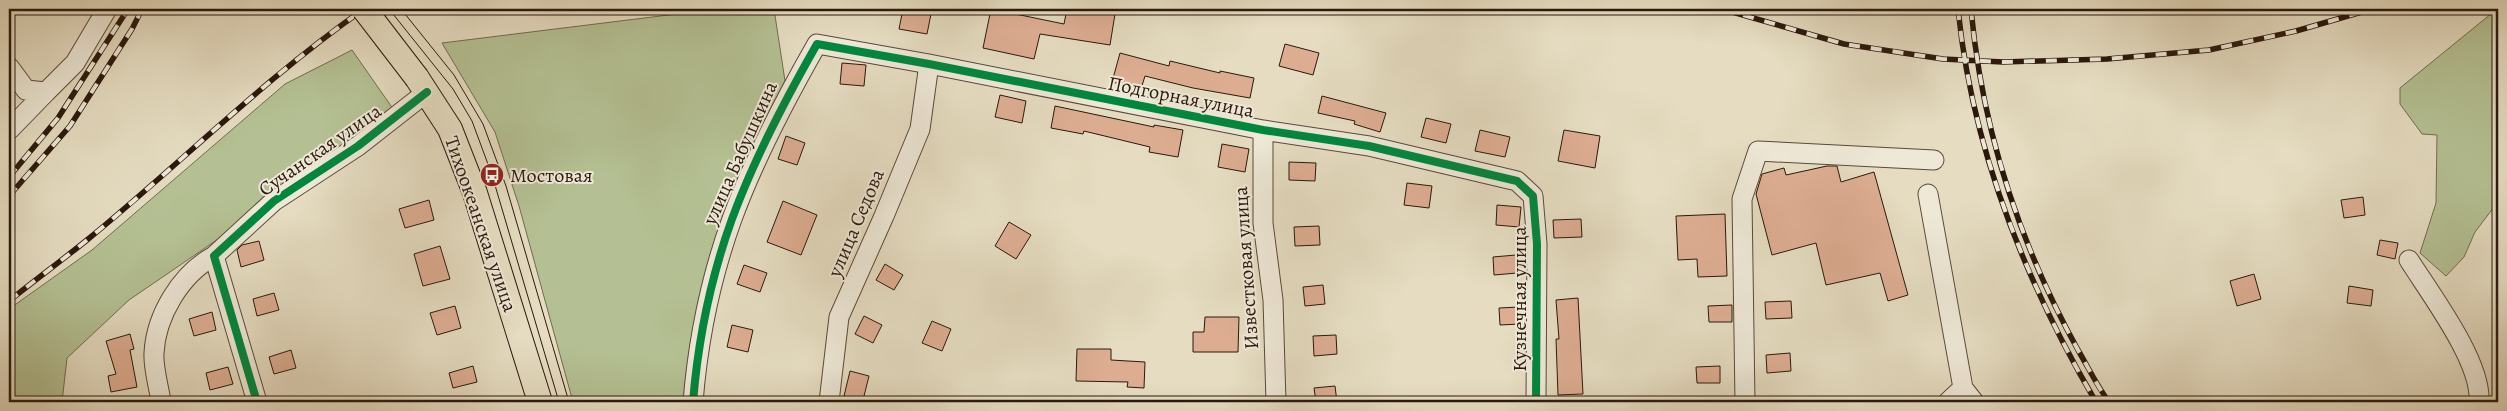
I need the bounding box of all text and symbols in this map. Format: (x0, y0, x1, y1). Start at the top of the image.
street label: Подгорная улица (1106, 70, 1257, 125)
street label: улица Бабушкина (696, 76, 784, 230)
street label: Сучанская улица (253, 97, 388, 202)
street label: Тихоокеанская улица (438, 133, 524, 316)
bus stop icon: Мостовая (479, 162, 505, 188)
place label: Мостовая (510, 162, 593, 189)
street label: улица Седова (821, 164, 891, 282)
street label: Известковая улица (1227, 185, 1265, 350)
street label: Кузнечная улица (1506, 225, 1533, 372)

